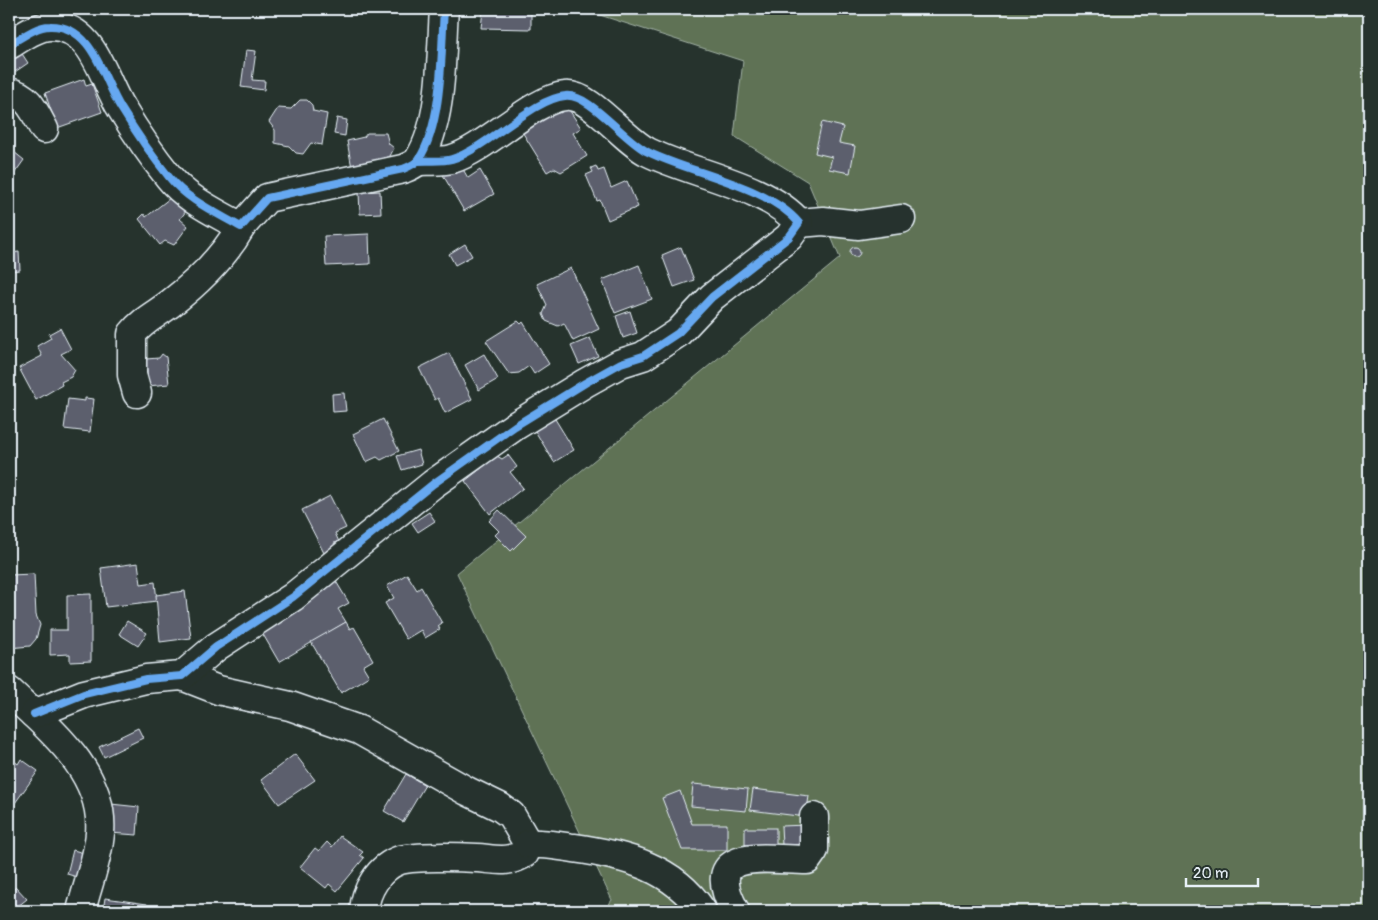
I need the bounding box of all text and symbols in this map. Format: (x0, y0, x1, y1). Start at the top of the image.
scale bar (1186, 855, 1258, 887)
text: 20 m (1193, 864, 1228, 883)

